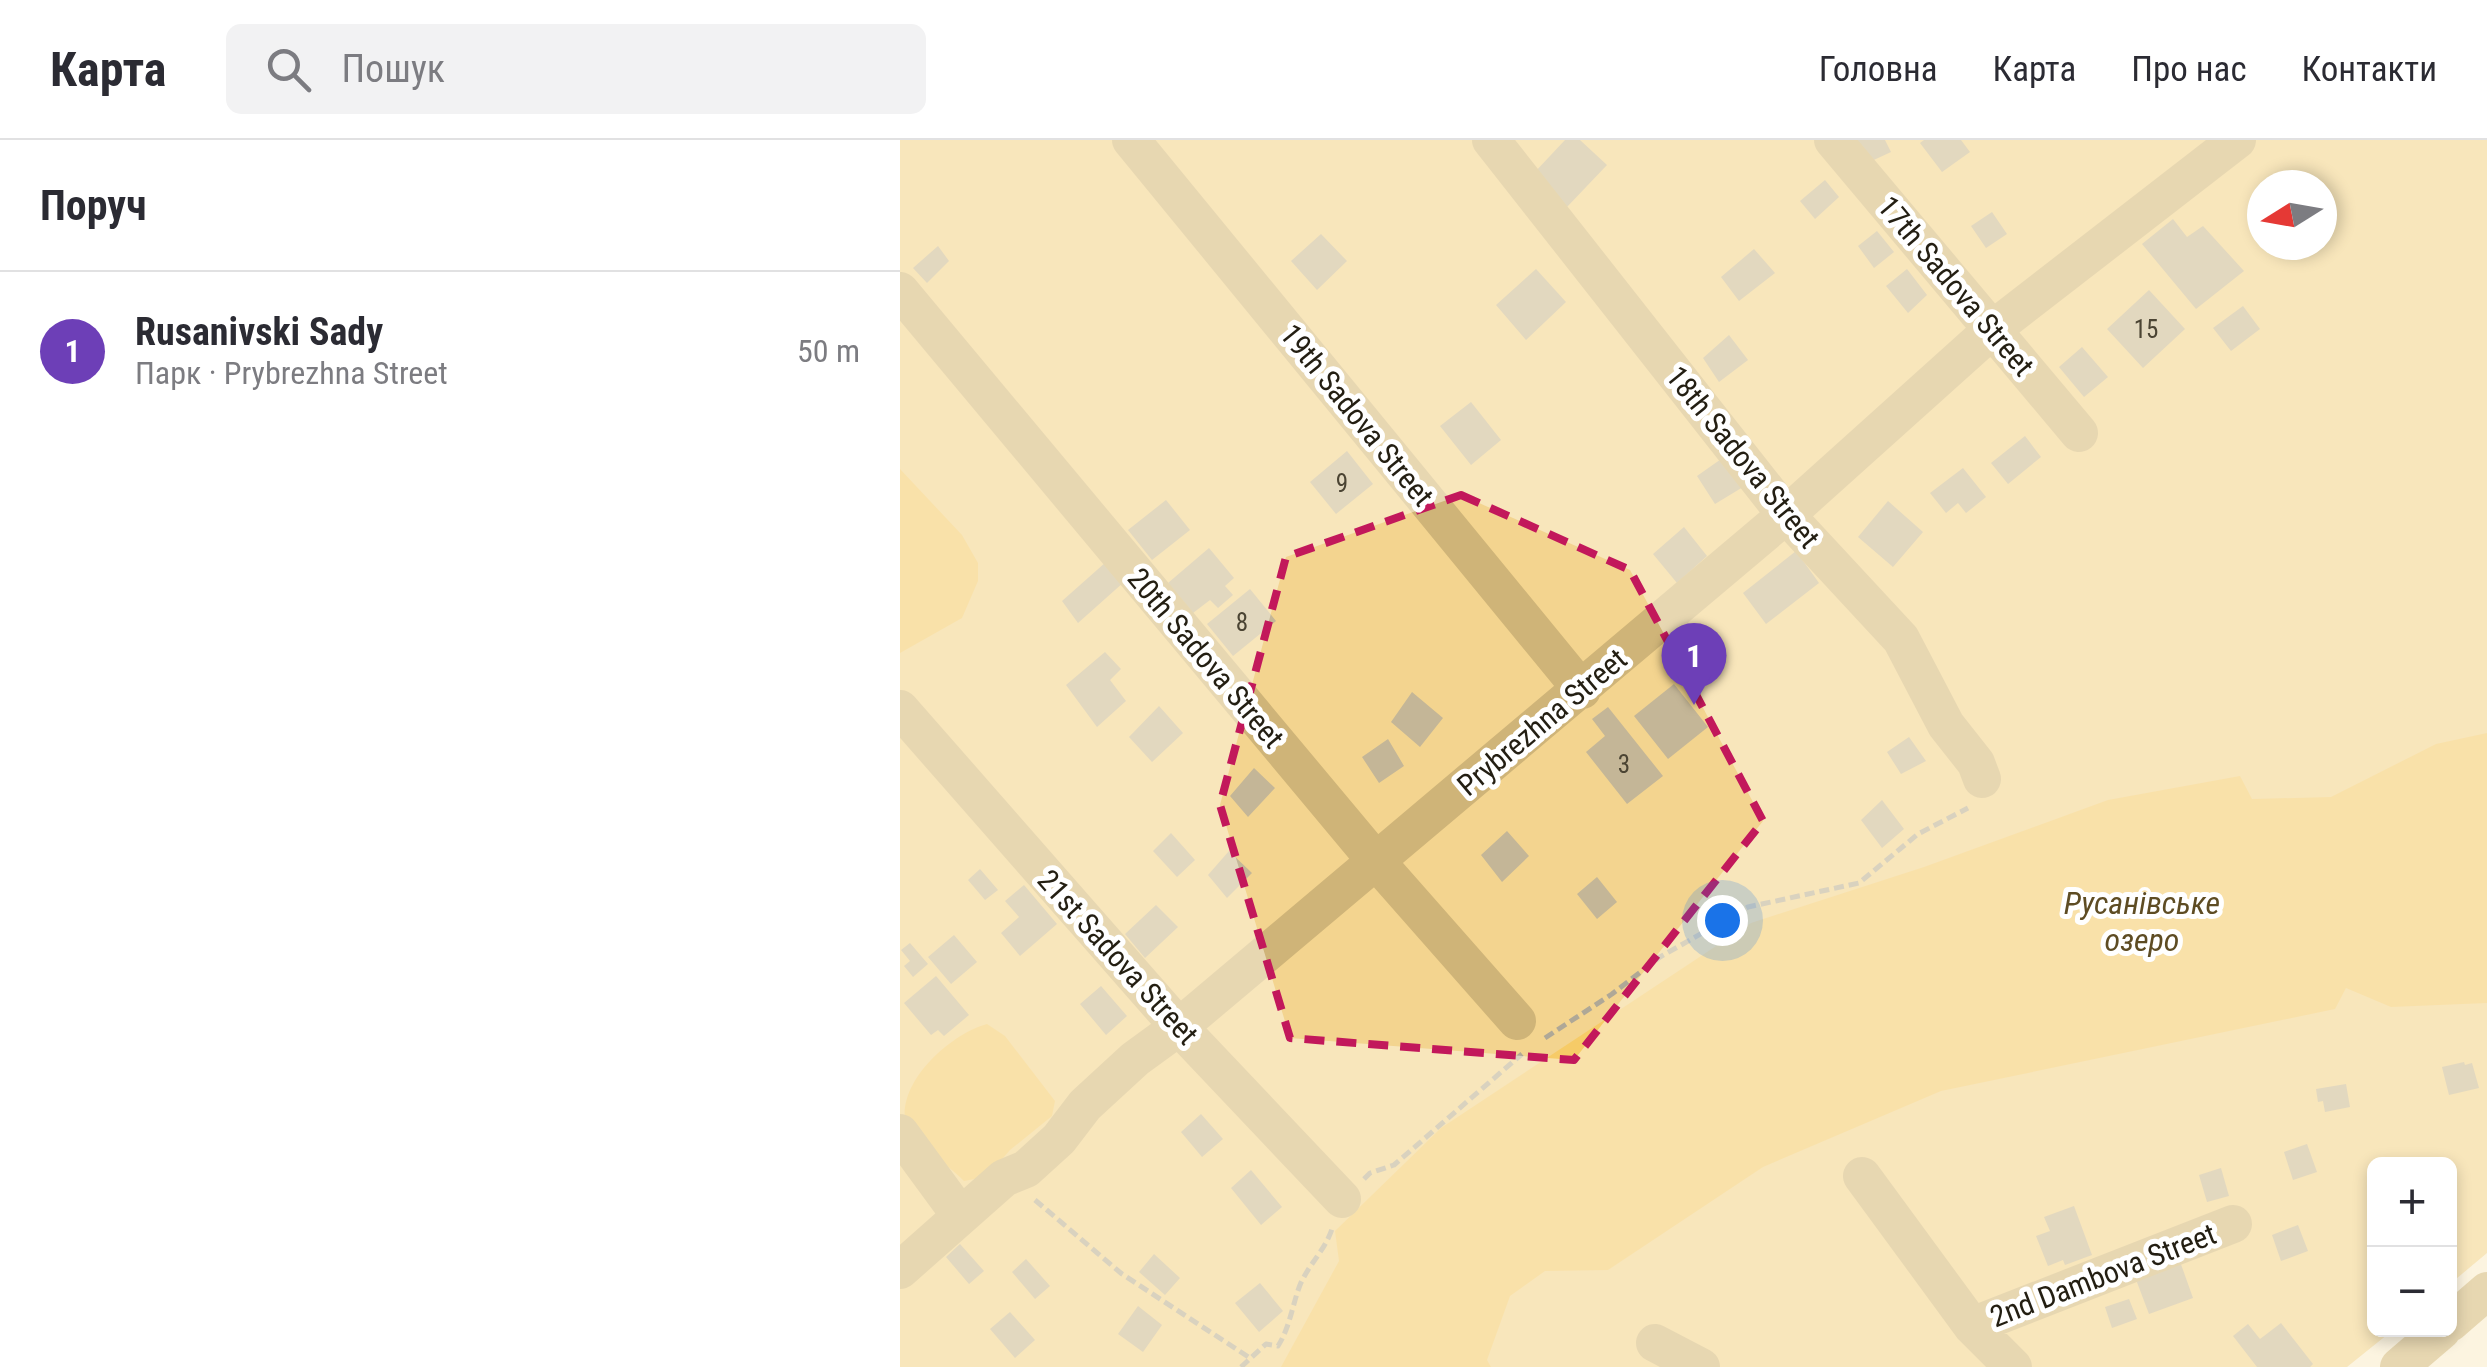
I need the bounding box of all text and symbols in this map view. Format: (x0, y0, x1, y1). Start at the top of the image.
search box (226, 24, 926, 114)
text: Карта (50, 41, 166, 98)
icon: search (261, 42, 316, 97)
text: Пошук (341, 47, 445, 91)
text: Головна (1819, 49, 1938, 90)
text: Карта (1993, 49, 2076, 90)
text: Про нас (2131, 49, 2247, 90)
text: Контакти (2302, 49, 2437, 90)
north arrow (2247, 170, 2337, 260)
text: Поруч (40, 181, 147, 230)
street label: 17th Sadova Street (1871, 189, 2041, 383)
text: Rusanivski Sady (135, 310, 383, 354)
house number: 15 (2134, 315, 2158, 344)
street label: 19th Sadova Street (1273, 317, 1441, 513)
text: 1 (64, 332, 81, 370)
text: 50 m (797, 332, 860, 370)
text: Парк · Prybrezhna Street (135, 354, 448, 392)
street label: 18th Sadova Street (1659, 359, 1827, 555)
house number: 9 (1336, 468, 1348, 498)
street label: 20th Sadova Street (1121, 561, 1291, 755)
house number: 8 (1236, 608, 1248, 637)
pin: 1 (1662, 622, 1726, 705)
street label: Prybrezhna Street (1450, 641, 1634, 803)
house number: 3 (1618, 750, 1630, 779)
street label: 21st Sadova Street (1030, 862, 1206, 1052)
water label: Русанівське озеро (2064, 884, 2220, 959)
your location (1697, 895, 1748, 946)
map controls (2367, 1157, 2457, 1337)
button: + (2367, 1157, 2457, 1247)
street label: 2nd Dambova Street (1985, 1216, 2221, 1334)
button: − (2367, 1247, 2457, 1337)

